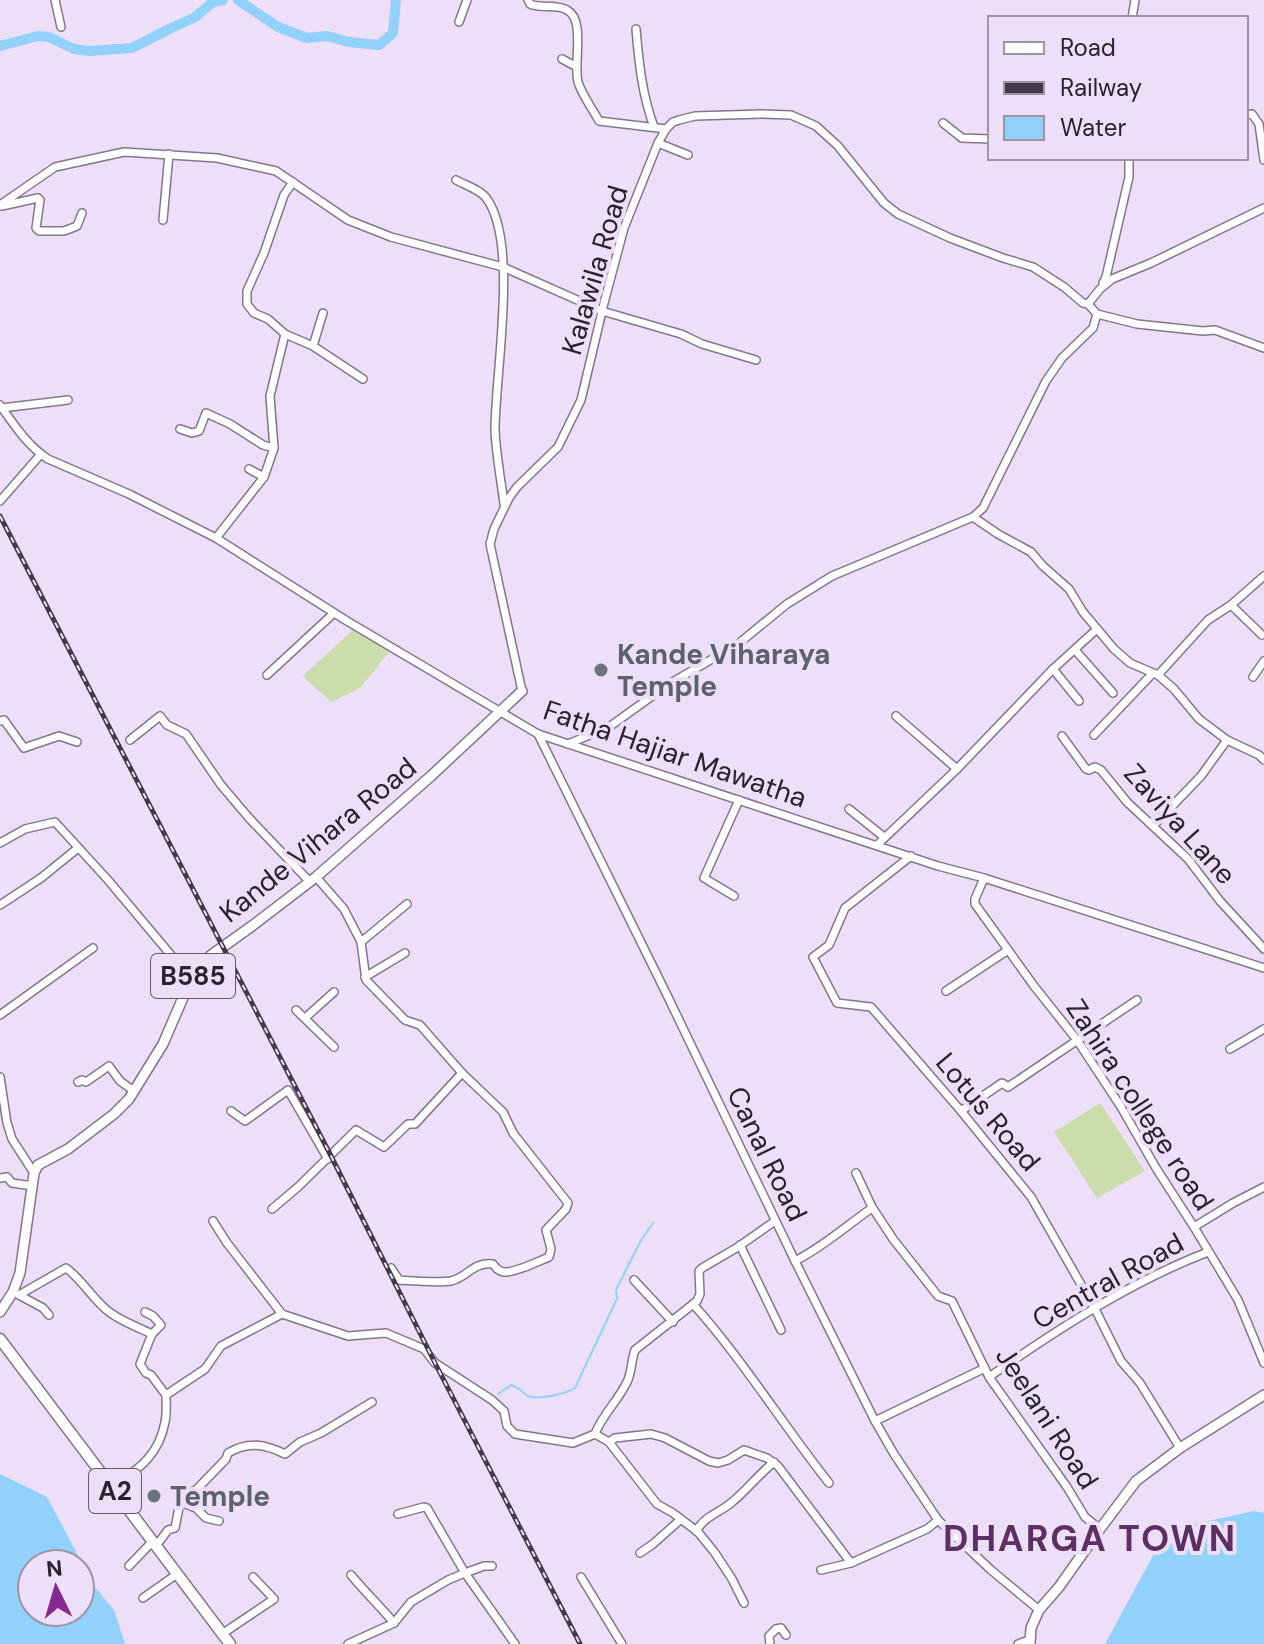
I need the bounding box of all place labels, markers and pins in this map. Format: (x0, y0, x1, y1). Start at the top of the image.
place label: Kande Viharaya Temple (617, 636, 830, 705)
marker: Kande Viharaya Temple (592, 661, 610, 679)
place label: Temple (170, 1478, 270, 1515)
marker: Temple (145, 1487, 163, 1505)

